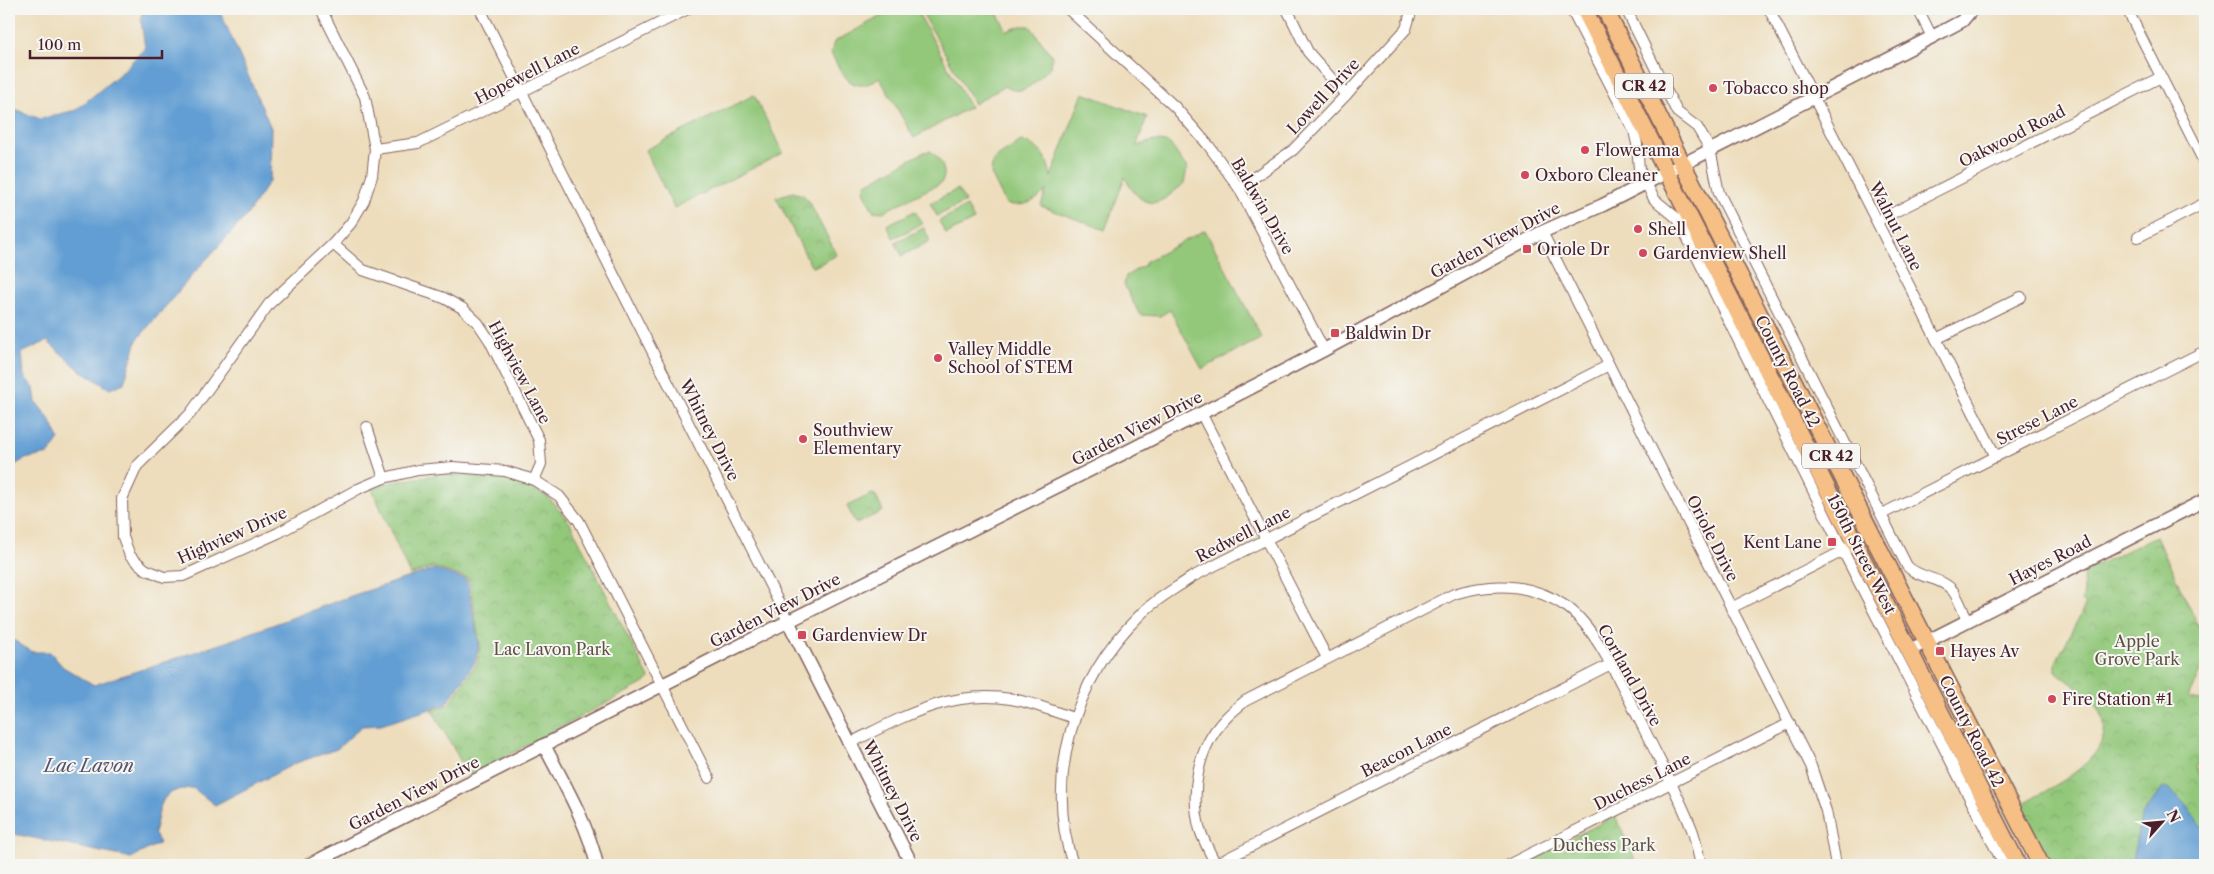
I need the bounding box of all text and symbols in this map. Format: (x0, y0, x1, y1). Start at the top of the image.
scale bar (30, 28, 162, 60)
text: 100 m (38, 35, 81, 54)
street label: Hopewell Lane (471, 38, 583, 108)
street label: Lowell Drive (1283, 54, 1363, 138)
road number: CR 42 (1615, 74, 1673, 98)
place label: Tobacco shop (1723, 78, 1829, 98)
marker: Tobacco shop (1707, 82, 1719, 94)
street label: Oakwood Road (1955, 100, 2069, 171)
place label: Flowerama (1595, 140, 1680, 160)
marker: Flowerama (1579, 144, 1591, 156)
street label: Baldwin Drive (1227, 154, 1299, 258)
place label: Oxboro Cleaner (1535, 165, 1658, 185)
marker: Oxboro Cleaner (1519, 169, 1531, 181)
street label: Walnut Lane (1865, 177, 1927, 274)
street label: Garden View Drive (1427, 197, 1563, 283)
place label: Shell (1648, 219, 1686, 239)
marker: Shell (1632, 223, 1644, 235)
place label: Oriole Dr (1537, 239, 1610, 259)
marker: Oriole Dr (1521, 243, 1533, 255)
place label: Gardenview Shell (1653, 243, 1787, 263)
marker: Gardenview Shell (1637, 247, 1649, 259)
street label: County Road 42 (1751, 312, 1825, 430)
street label: Highview Lane (484, 317, 556, 427)
place label: Baldwin Dr (1345, 323, 1431, 343)
marker: Baldwin Dr (1329, 327, 1341, 339)
place label: Valley Middle School of STEM (947, 339, 1073, 377)
marker: Valley Middle School of STEM (932, 352, 944, 364)
street label: Whitney Drive (675, 375, 744, 484)
street label: Garden View Drive (1068, 386, 1206, 470)
street label: Strese Lane (1993, 391, 2081, 449)
place label: Southview Elementary (813, 420, 902, 458)
marker: Southview Elementary (797, 433, 809, 445)
road number: CR 42 (1802, 444, 1860, 468)
street label: Oriole Drive (1683, 491, 1743, 585)
street label: 150th Street West (1823, 491, 1901, 618)
street label: Highview Drive (174, 502, 290, 568)
street label: Redwell Lane (1192, 502, 1294, 566)
street label: Hayes Road (2005, 531, 2095, 589)
place label: Kent Lane (1743, 532, 1822, 552)
marker: Kent Lane (1826, 536, 1838, 548)
street label: Garden View Drive (706, 568, 844, 652)
street label: Cortland Drive (1594, 621, 1666, 729)
place label: Gardenview Dr (812, 625, 927, 645)
marker: Gardenview Dr (796, 629, 808, 641)
park label: Apple Grove Park (2095, 631, 2180, 669)
park label: Lac Lavon Park (493, 639, 611, 659)
place label: Hayes Av (1950, 641, 2019, 661)
marker: Hayes Av (1934, 645, 1946, 657)
street label: County Road 42 (1935, 672, 2009, 790)
place label: Fire Station #1 (2062, 689, 2173, 709)
marker: Fire Station #1 (2046, 693, 2058, 705)
street label: Beacon Lane (1357, 719, 1455, 781)
street label: Whitney Drive (858, 736, 927, 845)
street label: Duchess Lane (1590, 748, 1694, 814)
street label: Garden View Drive (345, 751, 483, 835)
water label: Lac Lavon (42, 755, 134, 777)
north arrow (2136, 796, 2186, 846)
text: N (2163, 807, 2184, 826)
park label: Duchess Park (1552, 835, 1656, 855)

